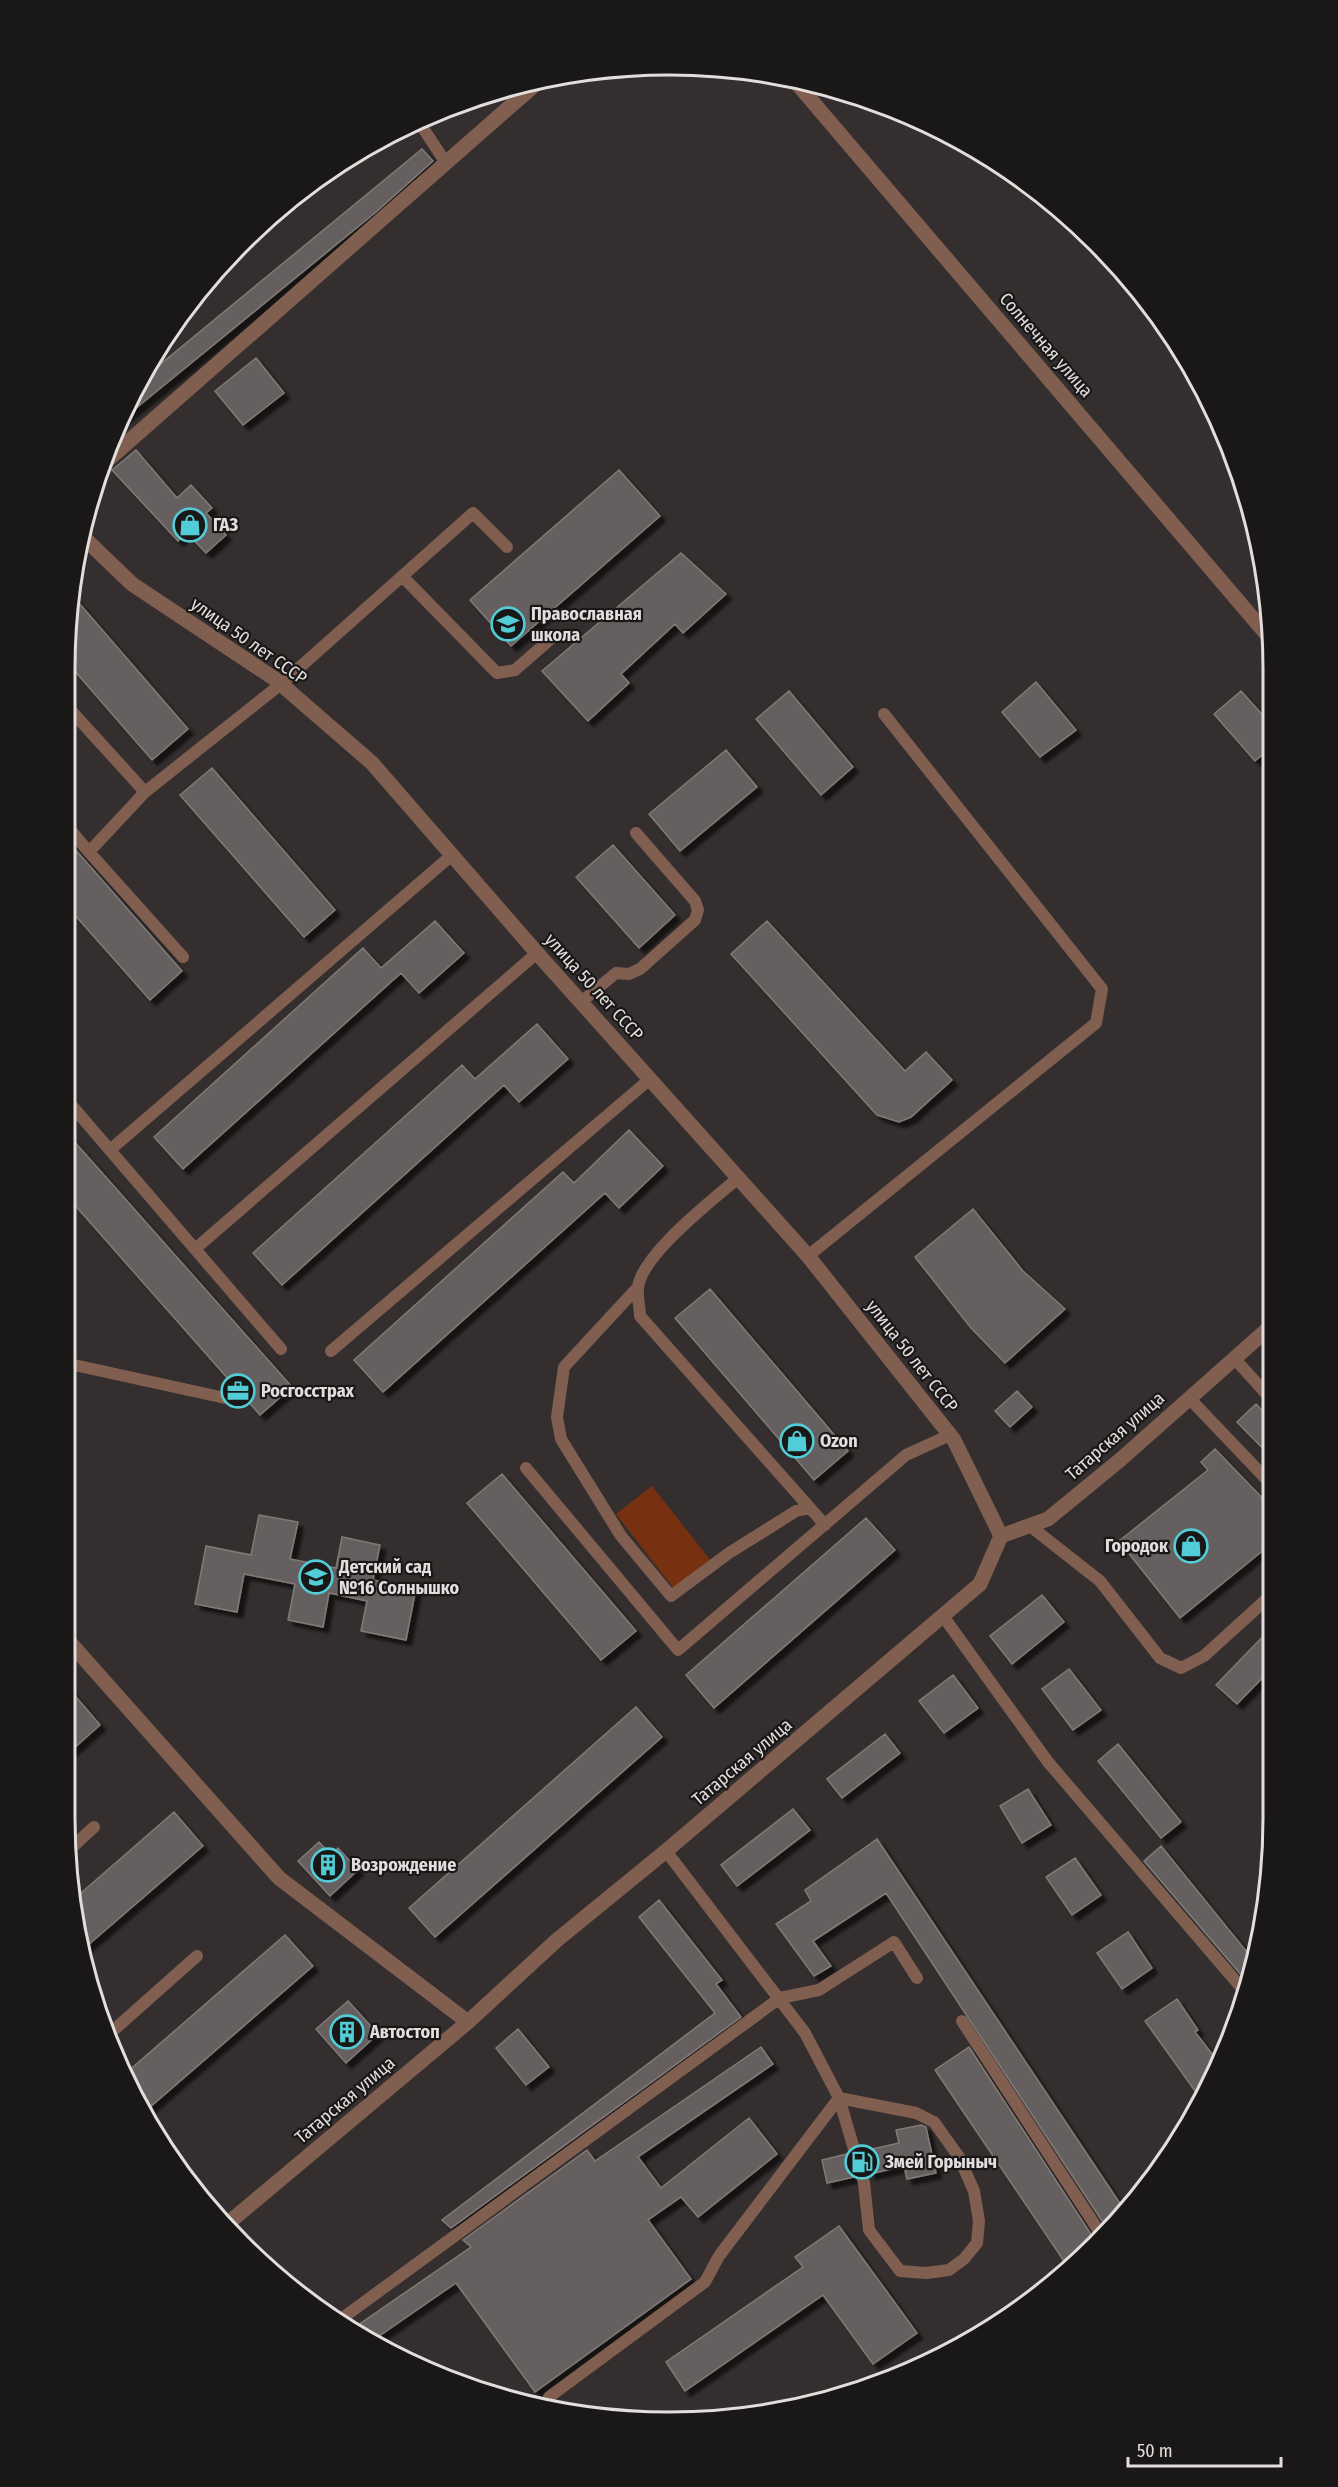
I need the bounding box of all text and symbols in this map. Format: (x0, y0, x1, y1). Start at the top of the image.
street label: Солнечная улица (995, 288, 1098, 402)
shop icon: ГАЗ (172, 507, 208, 543)
place label: ГАЗ (213, 514, 238, 536)
street label: улица 50 лет СССР (187, 593, 311, 689)
place label: Православная школа (531, 603, 642, 646)
school or university icon: Православная школа (490, 606, 526, 642)
street label: улица 50 лет СССР (540, 929, 648, 1045)
street label: улица 50 лет СССР (861, 1295, 963, 1417)
office icon: Росгосстрах (220, 1373, 256, 1409)
place label: Росгосстрах (261, 1380, 355, 1402)
street label: Татарская улица (1061, 1387, 1169, 1485)
shop icon: Ozon (779, 1423, 815, 1459)
place label: Ozon (820, 1430, 858, 1452)
shop icon: Городок (1173, 1528, 1209, 1564)
place label: Городок (1105, 1535, 1169, 1557)
place label: Детский сад №16 Солнышко (338, 1556, 460, 1599)
school or university icon: Детский сад №16 Солнышко (298, 1559, 334, 1595)
street label: Татарская улица (687, 1714, 797, 1810)
building icon: Возрождение (310, 1847, 346, 1883)
place label: Возрождение (351, 1854, 456, 1876)
building icon: Автостоп (329, 2014, 365, 2050)
place label: Автостоп (369, 2021, 440, 2043)
street label: Татарская улица (290, 2052, 400, 2148)
fuel station icon: Змей Горыныч (844, 2144, 880, 2180)
place label: Змей Горыныч (884, 2151, 997, 2173)
scale bar (1128, 2430, 1281, 2468)
text: 50 m (1137, 2440, 1173, 2462)

